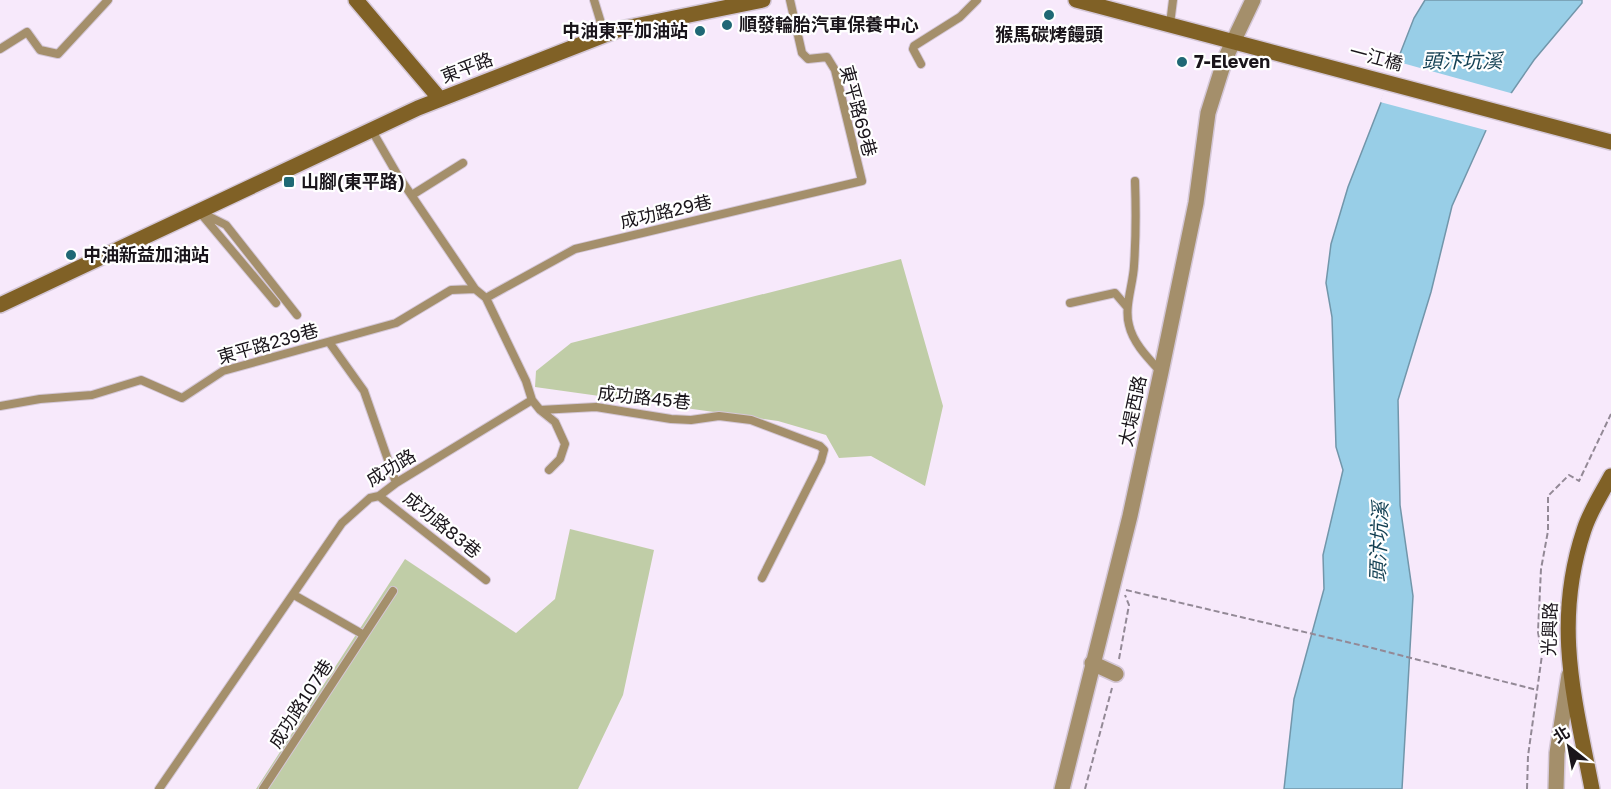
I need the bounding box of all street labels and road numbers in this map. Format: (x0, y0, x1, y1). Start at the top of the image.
street label: 一江橋 (1347, 39, 1405, 75)
street label: 東平路 (437, 47, 496, 87)
street label: 東平路69巷 (836, 63, 882, 159)
street label: 成功路29巷 (618, 190, 714, 232)
street label: 東平路239巷 (215, 318, 321, 368)
street label: 太堤西路 (1114, 373, 1150, 448)
street label: 成功路45巷 (596, 381, 692, 413)
street label: 成功路 (362, 444, 419, 490)
street label: 成功路83巷 (399, 486, 486, 562)
street label: 光興路 (1537, 602, 1561, 656)
street label: 成功路107巷 (263, 655, 337, 752)

